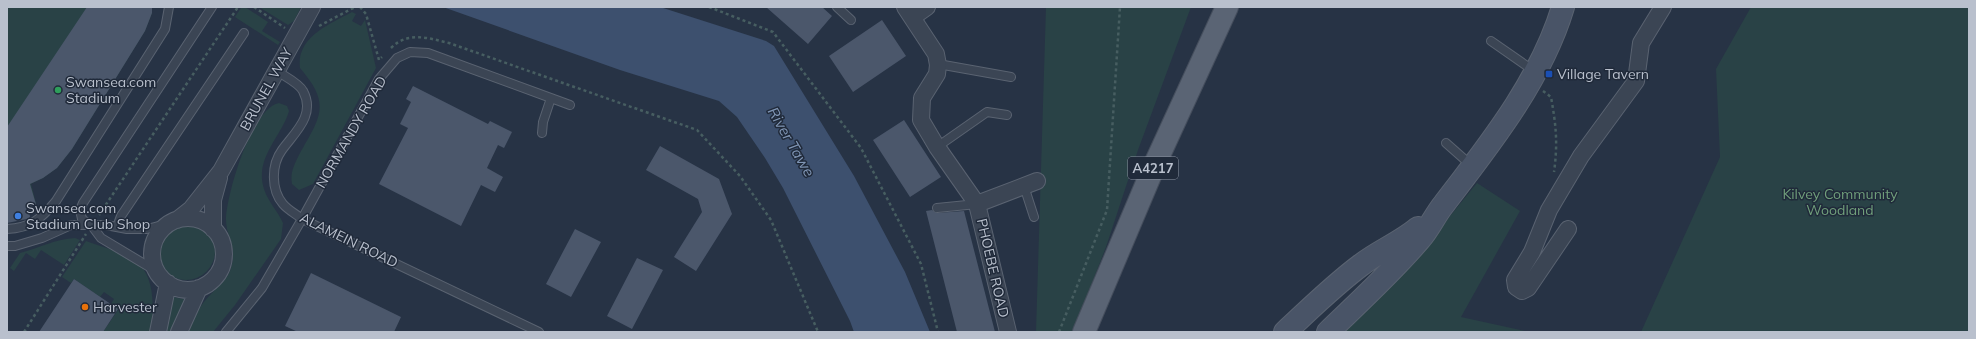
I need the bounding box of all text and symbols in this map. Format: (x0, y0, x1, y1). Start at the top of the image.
street label: BRUNEL WAY (236, 44, 296, 134)
place label: Village Tavern (1557, 65, 1649, 83)
marker: Village Tavern (1544, 69, 1554, 79)
place label: Swansea.com Stadium (66, 73, 156, 107)
street label: NORMANDY ROAD (312, 73, 390, 191)
marker: Swansea.com Stadium (53, 85, 63, 95)
water label: River Tawe (764, 104, 819, 180)
road number: A4217 (1128, 157, 1178, 179)
park label: Kilvey Community Woodland (1782, 185, 1898, 219)
place label: Swansea.com Stadium Club Shop (26, 199, 150, 233)
street label: ALAMEIN ROAD (297, 208, 401, 272)
marker: Swansea.com Stadium Club Shop (13, 211, 23, 221)
street label: PHOEBE ROAD (973, 217, 1013, 319)
place label: Harvester (93, 298, 158, 316)
marker: Harvester (80, 302, 90, 312)

